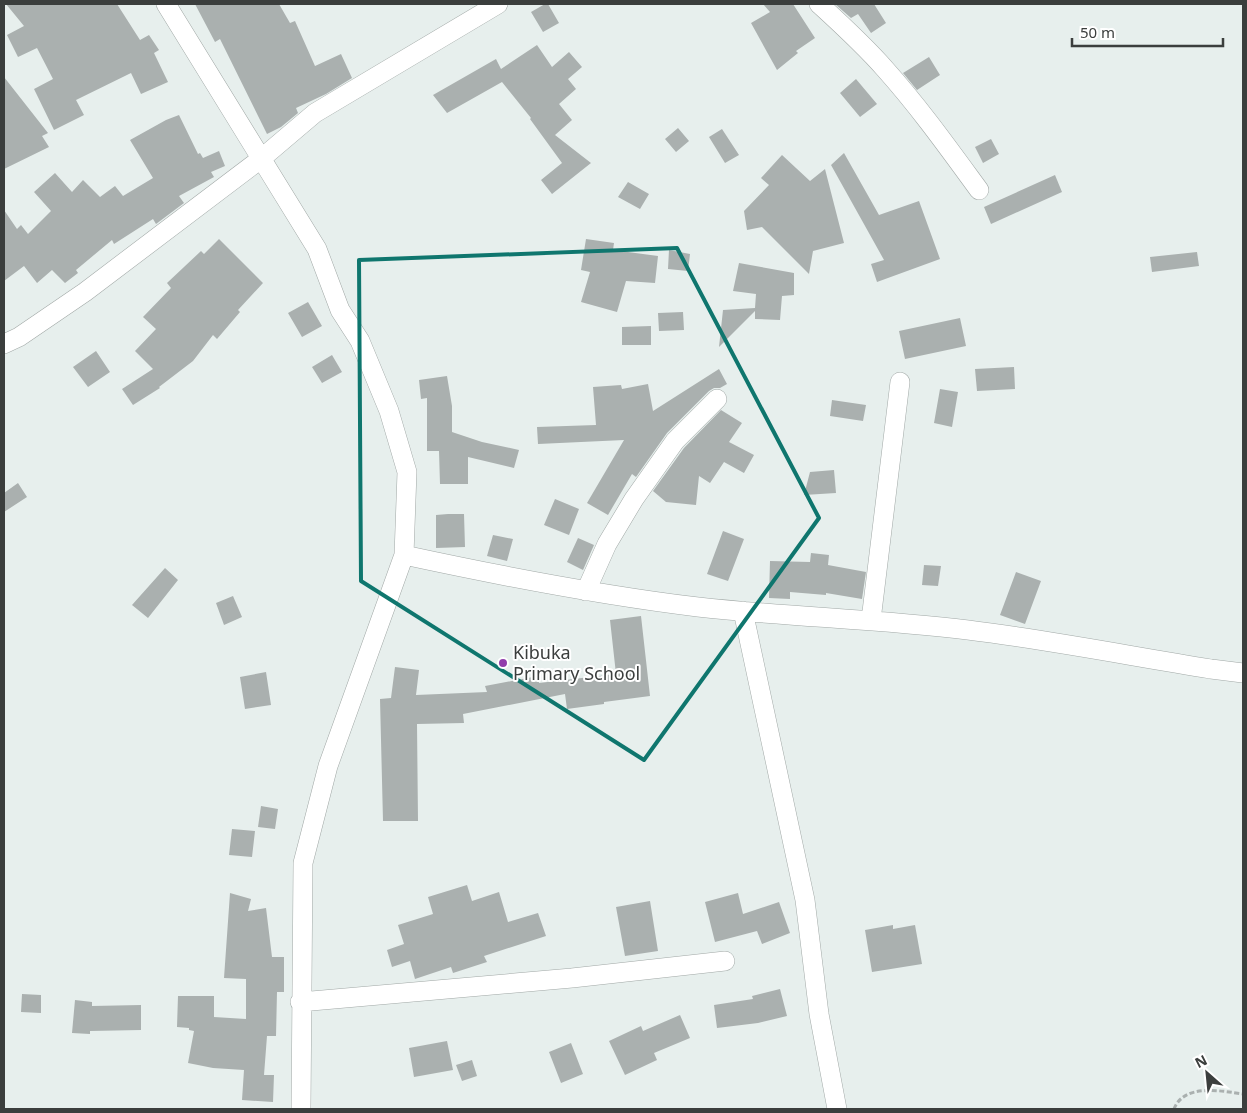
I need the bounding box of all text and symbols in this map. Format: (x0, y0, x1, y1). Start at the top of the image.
scale bar (1072, 15, 1223, 47)
text: 50 m (1080, 22, 1115, 42)
place label: Kibuka Primary School (513, 640, 640, 685)
marker: Kibuka Primary School (497, 657, 509, 669)
north arrow (1182, 1048, 1232, 1098)
text: N (1191, 1050, 1210, 1072)

